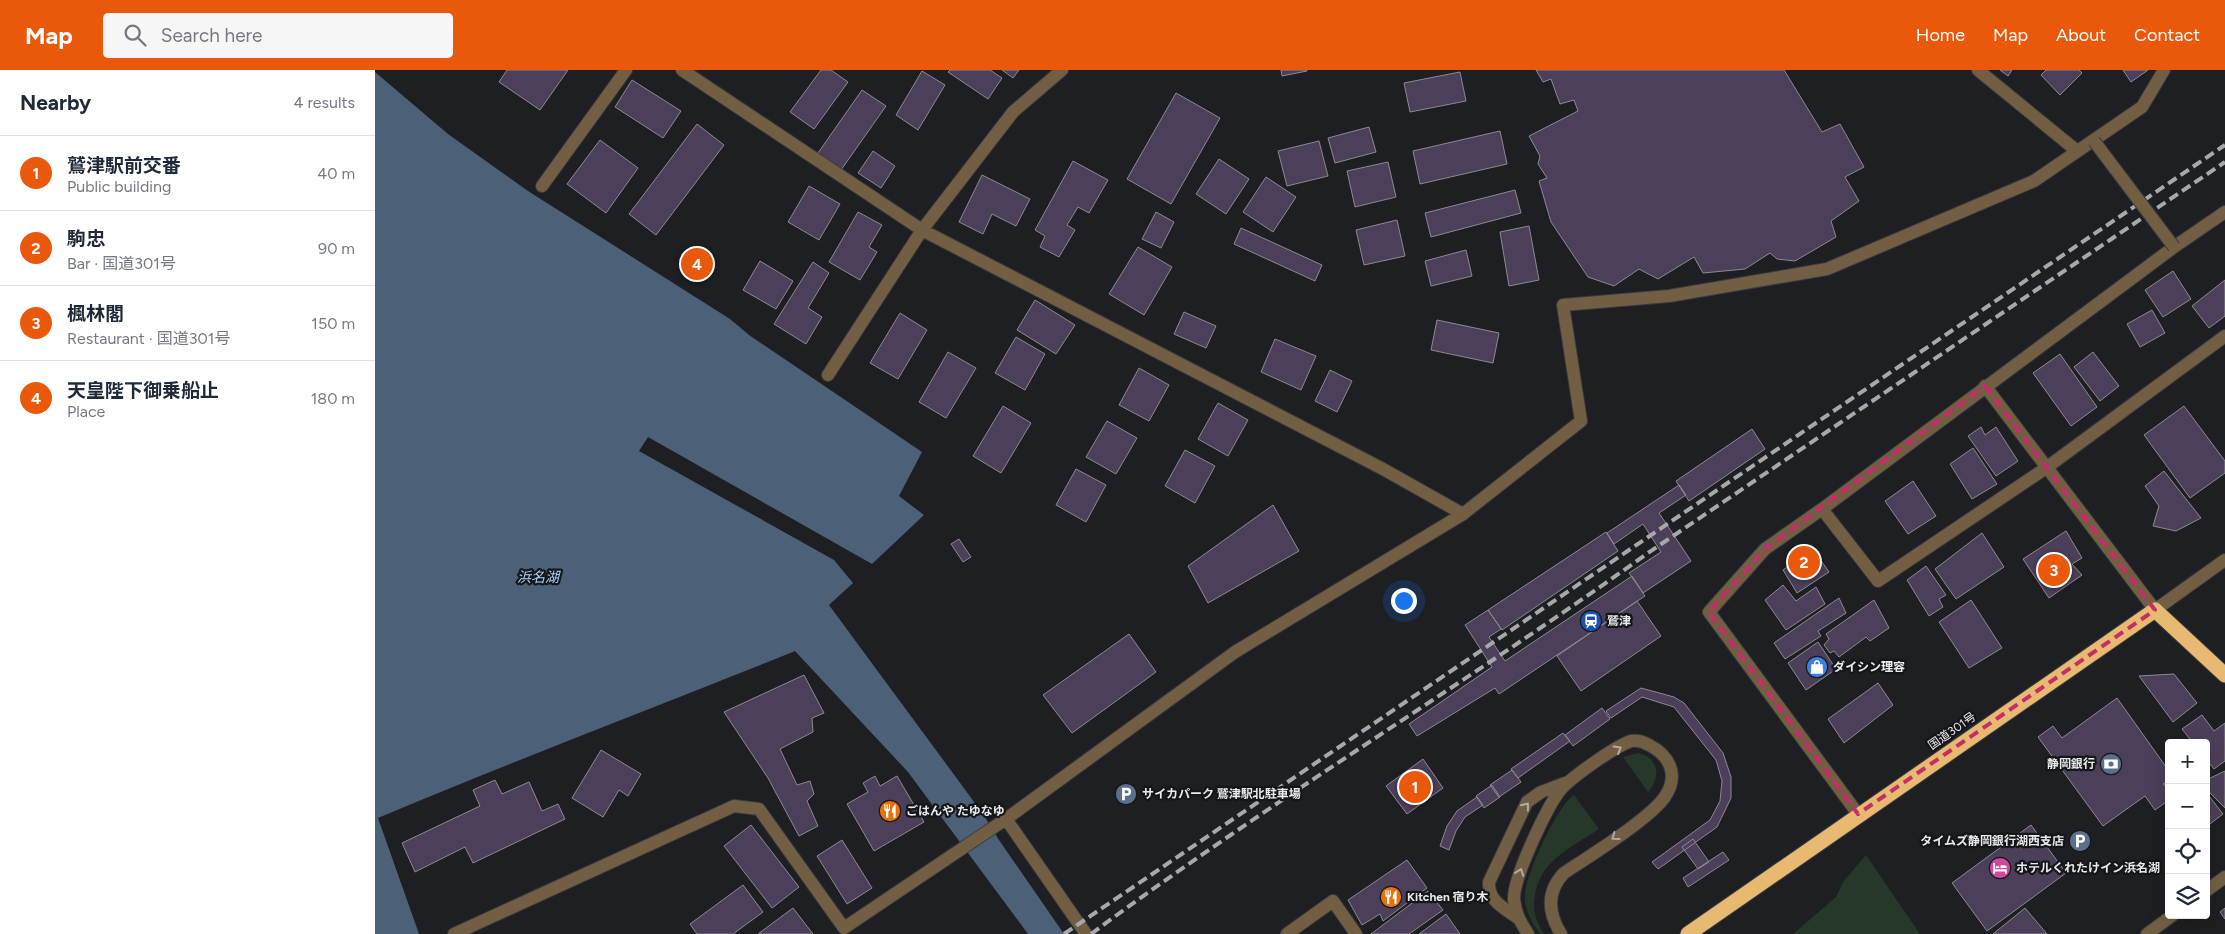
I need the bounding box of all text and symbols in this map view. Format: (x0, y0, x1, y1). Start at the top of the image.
search box (103, 13, 453, 58)
text: Map (25, 21, 73, 50)
icon: search (121, 21, 149, 49)
text: Search here (161, 24, 262, 47)
text: Home (1916, 24, 1965, 46)
text: Map (1993, 24, 2028, 46)
text: About (2056, 24, 2106, 46)
text: Contact (2134, 24, 2200, 46)
text: Nearby (20, 90, 91, 115)
text: 4 results (294, 93, 355, 112)
text: 鷲津駅前交番 (67, 154, 181, 177)
text: 1 (33, 164, 39, 183)
text: 40 m (317, 164, 355, 183)
text: Public building (67, 177, 171, 196)
text: 駒忠 (67, 227, 105, 250)
text: 2 (31, 239, 41, 258)
text: 90 m (318, 239, 355, 258)
pin: 4 (681, 245, 713, 283)
text: Bar · 国道301号 (67, 254, 176, 273)
text: 楓林閣 (67, 302, 124, 325)
text: 3 (32, 314, 40, 333)
text: 150 m (311, 314, 355, 333)
text: Restaurant · 国道301号 (67, 329, 230, 348)
text: 天皇陛下御乗船止 (67, 379, 219, 402)
text: 4 (31, 389, 41, 408)
text: 180 m (311, 389, 355, 408)
text: Place (67, 402, 105, 421)
pin: 2 (1788, 543, 1820, 581)
pin: 3 (2038, 551, 2070, 589)
water label: 浜名湖 (517, 569, 561, 586)
your location (1391, 588, 1417, 614)
station icon: 鷲津 (1579, 609, 1603, 633)
place label: 鷲津 (1607, 614, 1631, 628)
shop icon: ダイシン理容 (1805, 655, 1829, 679)
place label: ダイシン理容 (1833, 660, 1905, 674)
street label: 国道301号 (1925, 709, 1979, 753)
map controls (2165, 739, 2210, 919)
button: + (2165, 739, 2210, 784)
one-way arrow (1612, 745, 1621, 755)
bank icon: 静岡銀行 (2099, 752, 2123, 776)
place label: 静岡銀行 (2047, 757, 2095, 771)
pin: 1 (1399, 768, 1431, 806)
parking icon: サイカパーク 鷲津駅北駐車場 (1114, 782, 1138, 806)
button: − (2165, 784, 2210, 829)
place label: サイカパーク 鷲津駅北駐車場 (1142, 787, 1301, 801)
restaurant icon: ごはんや たゆなゆ (878, 799, 902, 823)
one-way arrow (1521, 802, 1530, 811)
place label: ごはんや たゆなゆ (906, 804, 1005, 818)
parking icon: タイムズ静岡銀行湖西支店 (2068, 829, 2092, 853)
button: locate (2165, 829, 2210, 874)
one-way arrow (1611, 831, 1621, 840)
place label: タイムズ静岡銀行湖西支店 (1920, 834, 2064, 848)
hotel icon: ホテルくれたけイン浜名湖 (1988, 856, 2012, 880)
place label: ホテルくれたけイン浜名湖 (2016, 861, 2160, 875)
one-way arrow (1514, 868, 1524, 877)
button: layers (2165, 874, 2210, 919)
restaurant icon: Kitchen 宿り木 (1379, 885, 1403, 909)
place label: Kitchen 宿り木 (1407, 890, 1489, 904)

